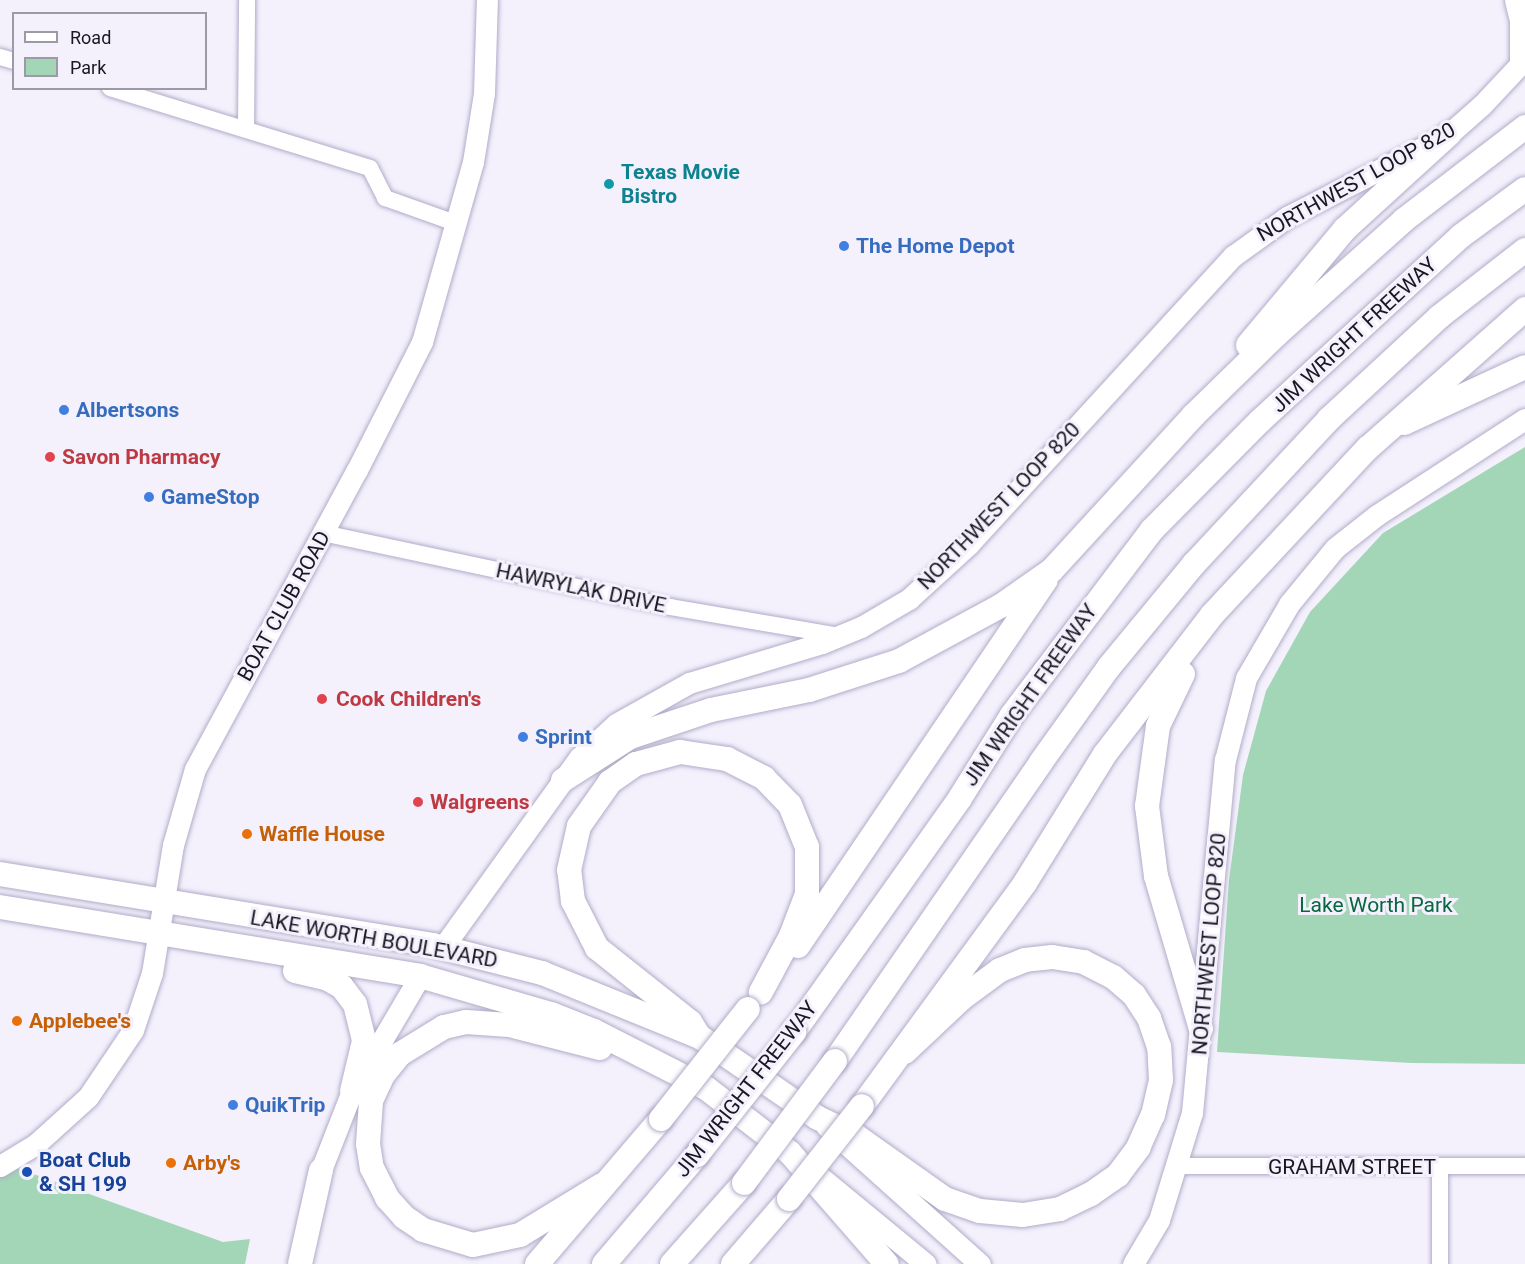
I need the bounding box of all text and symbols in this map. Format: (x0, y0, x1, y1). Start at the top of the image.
legend (12, 12, 207, 90)
text: Road (70, 27, 111, 48)
text: Park (70, 57, 106, 78)
street label: NORTHWEST LOOP 820 (1252, 117, 1460, 247)
place label: Texas Movie Bistro (621, 159, 740, 209)
marker: Texas Movie Bistro (602, 177, 616, 191)
place label: The Home Depot (856, 233, 1015, 259)
marker: The Home Depot (837, 239, 851, 253)
street label: JIM WRIGHT FREEWAY (1266, 252, 1442, 418)
place label: Albertsons (76, 397, 179, 423)
marker: Albertsons (57, 403, 71, 417)
street label: NORTHWEST LOOP 820 (912, 417, 1086, 595)
place label: Savon Pharmacy (62, 444, 221, 470)
marker: Savon Pharmacy (43, 450, 57, 464)
place label: GameStop (161, 484, 260, 510)
marker: GameStop (142, 490, 156, 504)
street label: BOAT CLUB ROAD (232, 526, 336, 686)
street label: HAWRYLAK DRIVE (494, 558, 668, 618)
street label: JIM WRIGHT FREEWAY (958, 599, 1102, 791)
place label: Cook Children's (336, 686, 481, 712)
marker: Cook Children's (313, 690, 331, 708)
place label: Sprint (535, 724, 592, 750)
marker: Sprint (516, 730, 530, 744)
place label: Walgreens (430, 789, 530, 815)
marker: Walgreens (411, 795, 425, 809)
place label: Waffle House (259, 821, 385, 847)
marker: Waffle House (240, 827, 254, 841)
street label: NORTHWEST LOOP 820 (1187, 832, 1231, 1056)
park label: Lake Worth Park (1299, 892, 1453, 918)
street label: LAKE WORTH BOULEVARD (248, 905, 500, 973)
street label: JIM WRIGHT FREEWAY (669, 996, 823, 1182)
place label: Applebee's (29, 1008, 131, 1034)
marker: Applebee's (10, 1014, 24, 1028)
place label: QuikTrip (245, 1092, 325, 1118)
marker: QuikTrip (226, 1098, 240, 1112)
place label: Boat Club & SH 199 (39, 1147, 131, 1197)
place label: Arby's (183, 1150, 240, 1176)
street label: GRAHAM STREET (1268, 1154, 1436, 1180)
marker: Arby's (164, 1156, 178, 1170)
marker: Boat Club & SH 199 (20, 1165, 34, 1179)

